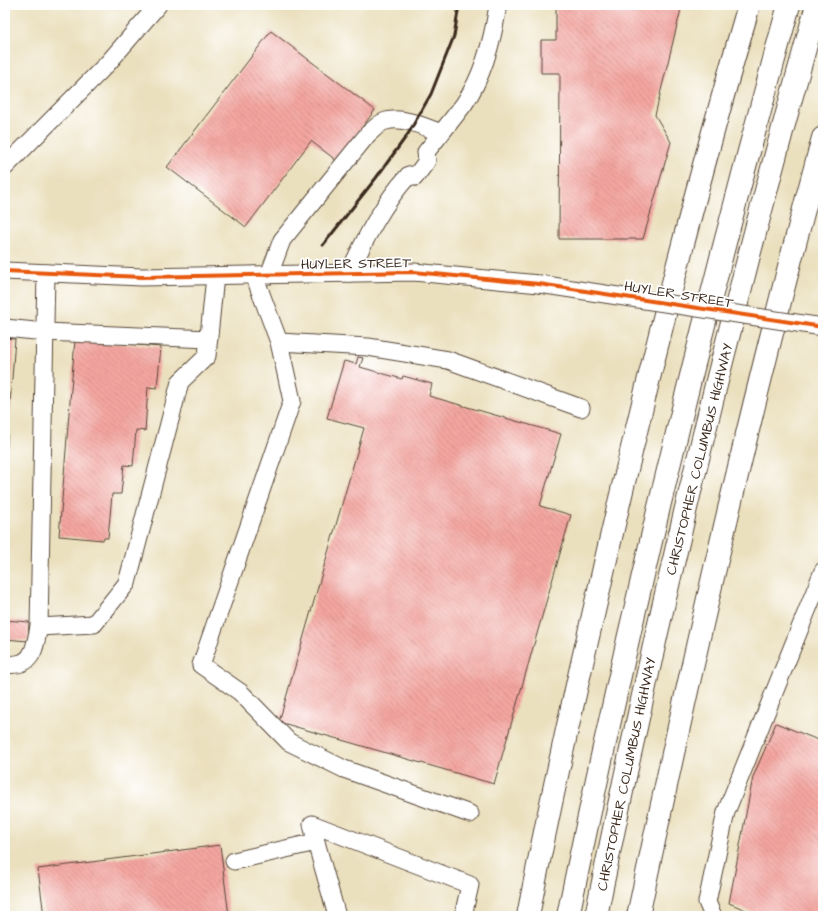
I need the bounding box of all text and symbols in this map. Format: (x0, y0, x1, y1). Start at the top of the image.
street label: HUYLER STREET (301, 253, 412, 275)
street label: HUYLER STREET (623, 276, 735, 314)
street label: CHRISTOPHER COLUMBUS HIGHWAY (661, 341, 739, 577)
street label: CHRISTOPHER COLUMBUS HIGHWAY (592, 655, 662, 893)

